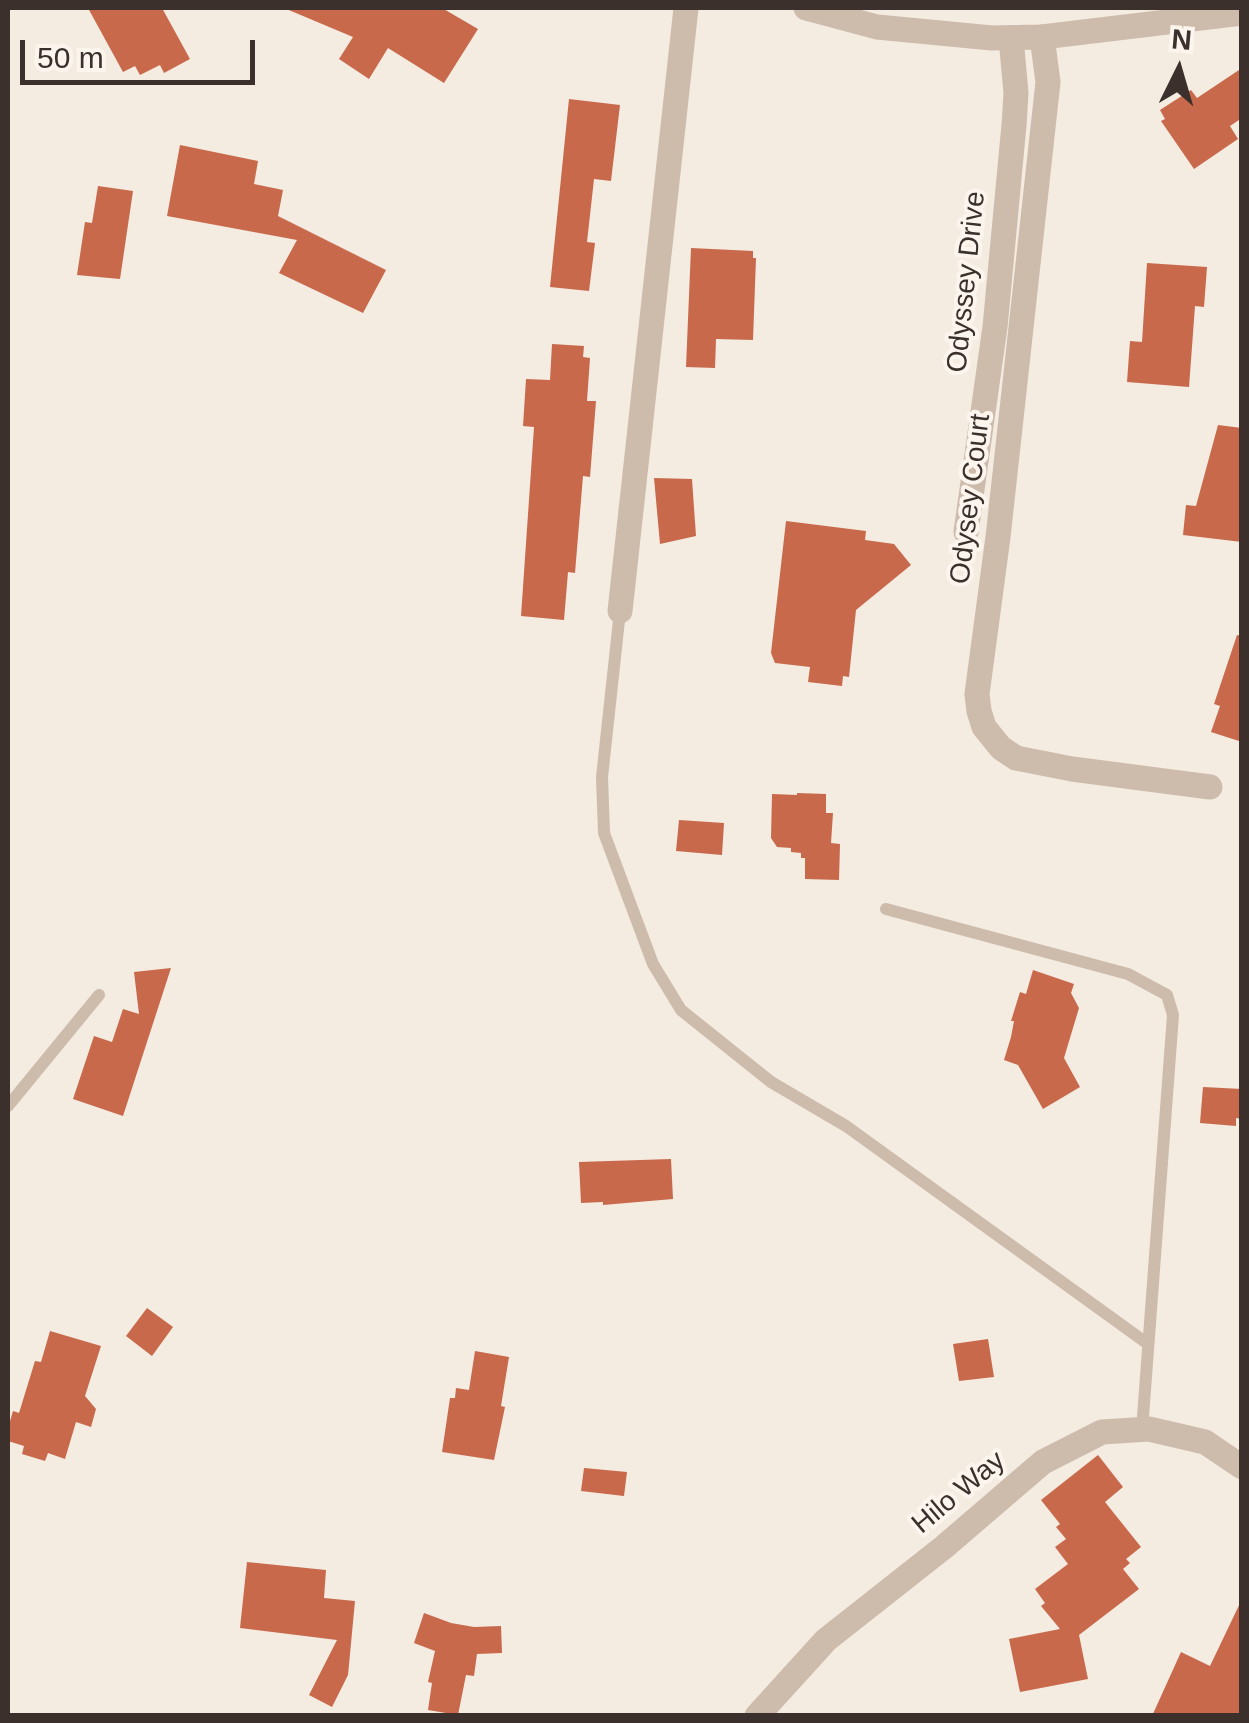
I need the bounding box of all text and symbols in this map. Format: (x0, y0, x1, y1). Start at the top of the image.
scale bar (25, 20, 260, 82)
north arrow (1129, 20, 1229, 120)
text: N (1170, 23, 1193, 56)
text: 50 m (37, 41, 104, 74)
street label: Odyssey Drive (941, 190, 993, 374)
street label: Odysey Court (944, 412, 998, 586)
street label: Hilo Way (906, 1444, 1012, 1542)

